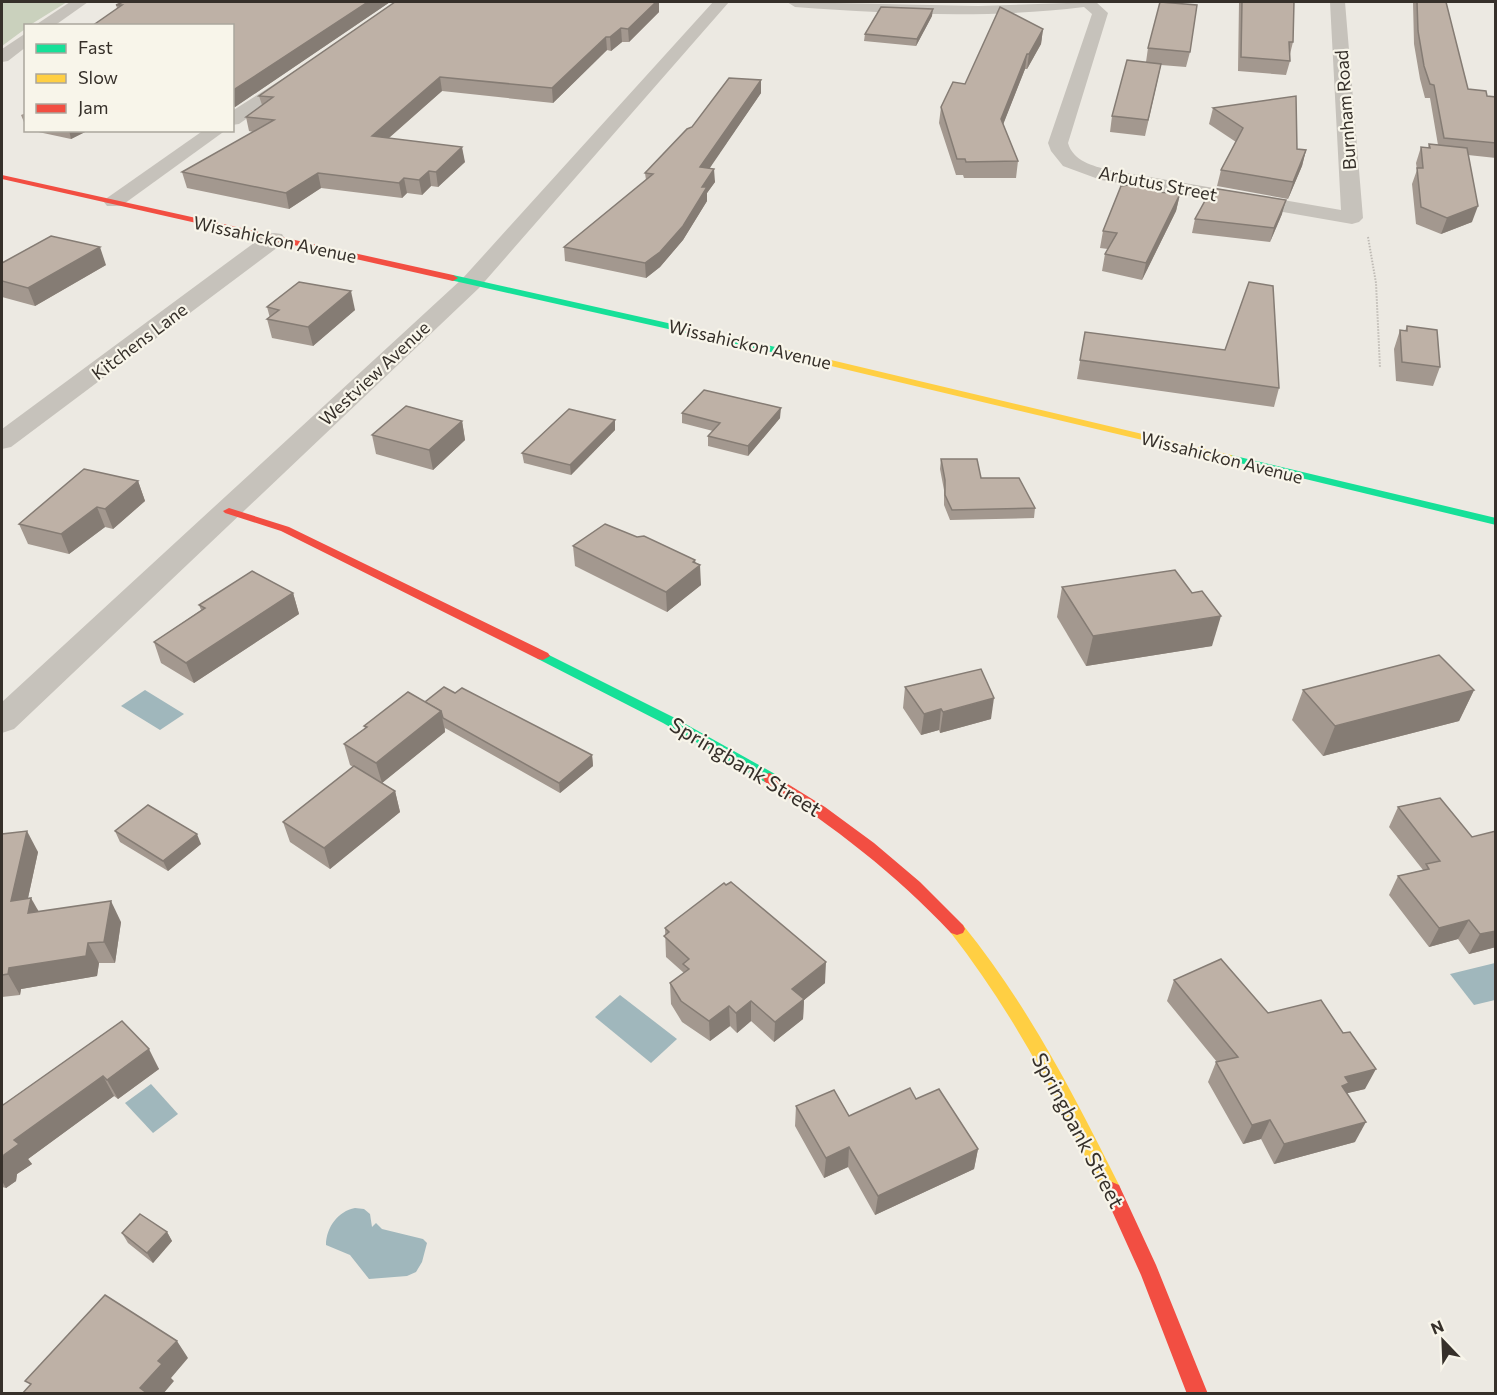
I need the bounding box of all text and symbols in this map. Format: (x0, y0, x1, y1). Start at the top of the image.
legend (24, 24, 234, 132)
text: Fast (78, 36, 113, 58)
street label: Burnham Road (1330, 49, 1360, 171)
text: Slow (78, 66, 118, 88)
text: Jam (78, 96, 108, 118)
street label: Arbutus Street (1097, 161, 1219, 205)
street label: Wissahickon Avenue (191, 211, 359, 267)
street label: Kitchens Lane (87, 298, 191, 384)
street label: Wissahickon Avenue (666, 315, 834, 373)
street label: Westview Avenue (314, 316, 434, 430)
street label: Wissahickon Avenue (1139, 426, 1305, 488)
street label: Springbank Street (666, 711, 826, 821)
street label: Springbank Street (1028, 1048, 1130, 1212)
north arrow (1413, 1311, 1473, 1371)
text: N (1428, 1316, 1446, 1338)

